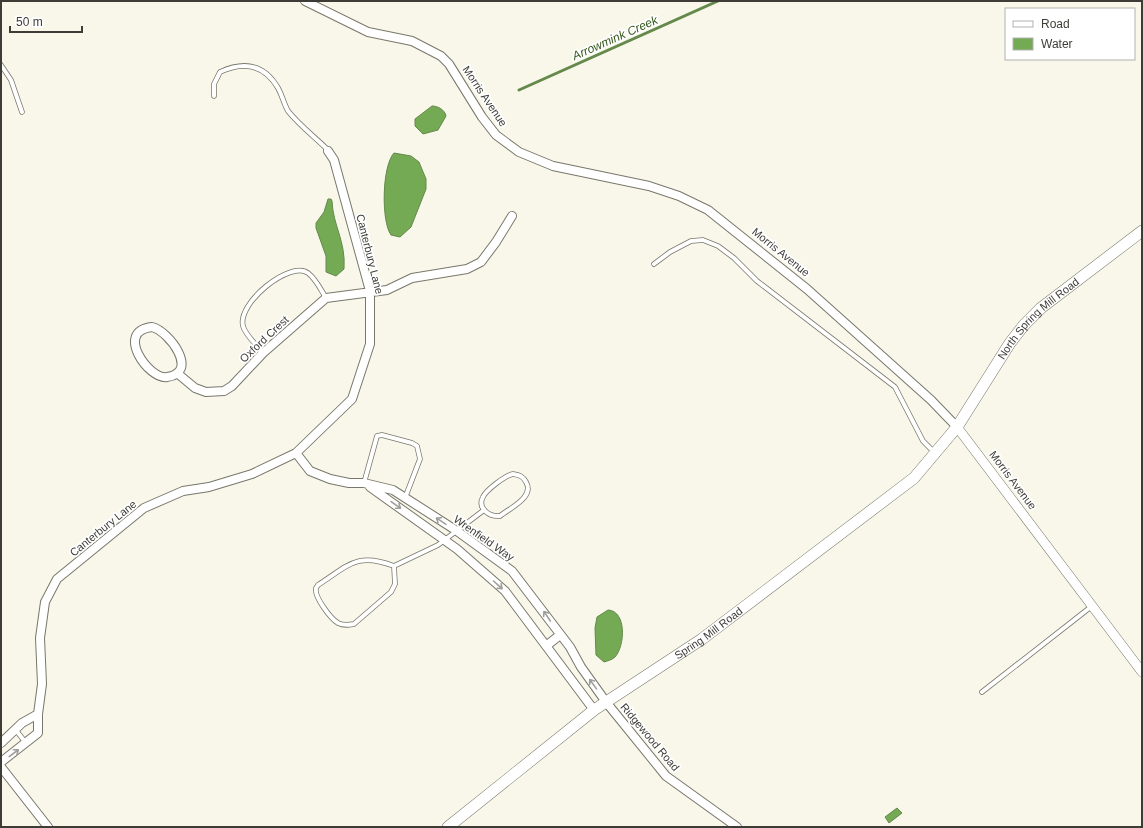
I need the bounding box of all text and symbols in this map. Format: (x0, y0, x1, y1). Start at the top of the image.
scale bar (10, 8, 82, 34)
legend (1005, 8, 1135, 60)
water label: Arrowmink Creek (569, 12, 661, 64)
text: 50 m (16, 15, 43, 29)
text: Road (1041, 17, 1070, 31)
text: Water (1041, 37, 1073, 51)
street label: Morris Avenue (460, 64, 510, 128)
street label: Canterbury Lane (354, 213, 386, 295)
street label: Morris Avenue (750, 225, 812, 279)
street label: North Spring Mill Road (995, 275, 1081, 361)
street label: Oxford Crest (237, 313, 291, 365)
street label: Morris Avenue (987, 448, 1039, 512)
street label: Canterbury Lane (67, 498, 139, 558)
one-way arrow (391, 501, 402, 509)
street label: Wrenfield Way (452, 513, 517, 564)
one-way arrow (435, 517, 446, 525)
one-way arrow (493, 581, 504, 590)
street label: Spring Mill Road (672, 605, 745, 661)
one-way arrow (543, 611, 551, 622)
one-way arrow (589, 679, 597, 690)
street label: Ridgewood Road (618, 701, 682, 773)
one-way arrow (8, 748, 19, 757)

